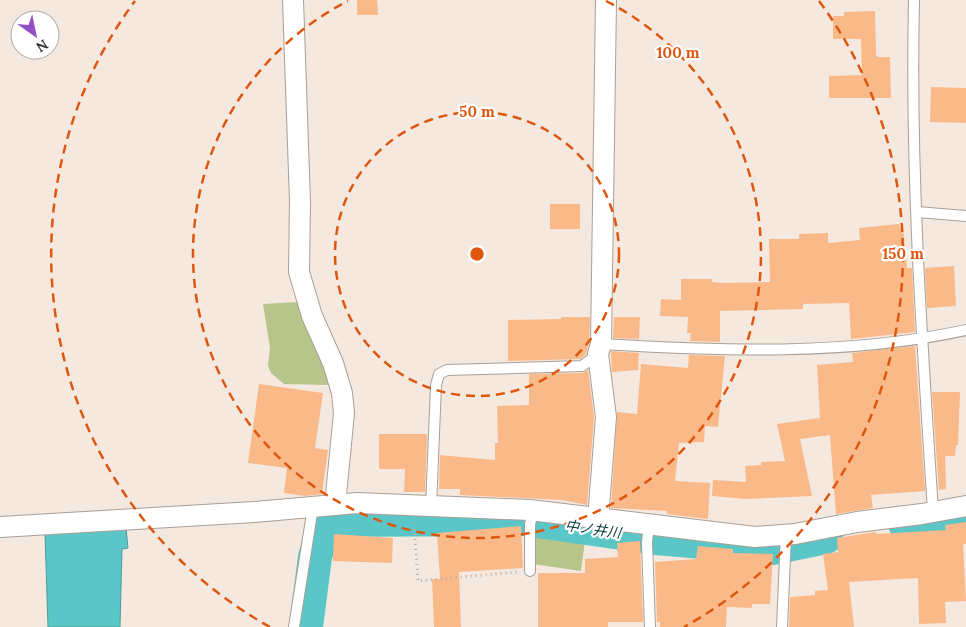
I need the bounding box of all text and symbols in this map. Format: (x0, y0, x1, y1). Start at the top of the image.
north arrow (10, 10, 60, 60)
text: N (32, 35, 52, 56)
text: 100 m (657, 43, 700, 62)
text: 50 m (459, 102, 495, 121)
text: 150 m (882, 244, 924, 263)
centre of rings (468, 245, 486, 263)
water label: 中ノ井川 (564, 516, 624, 542)

